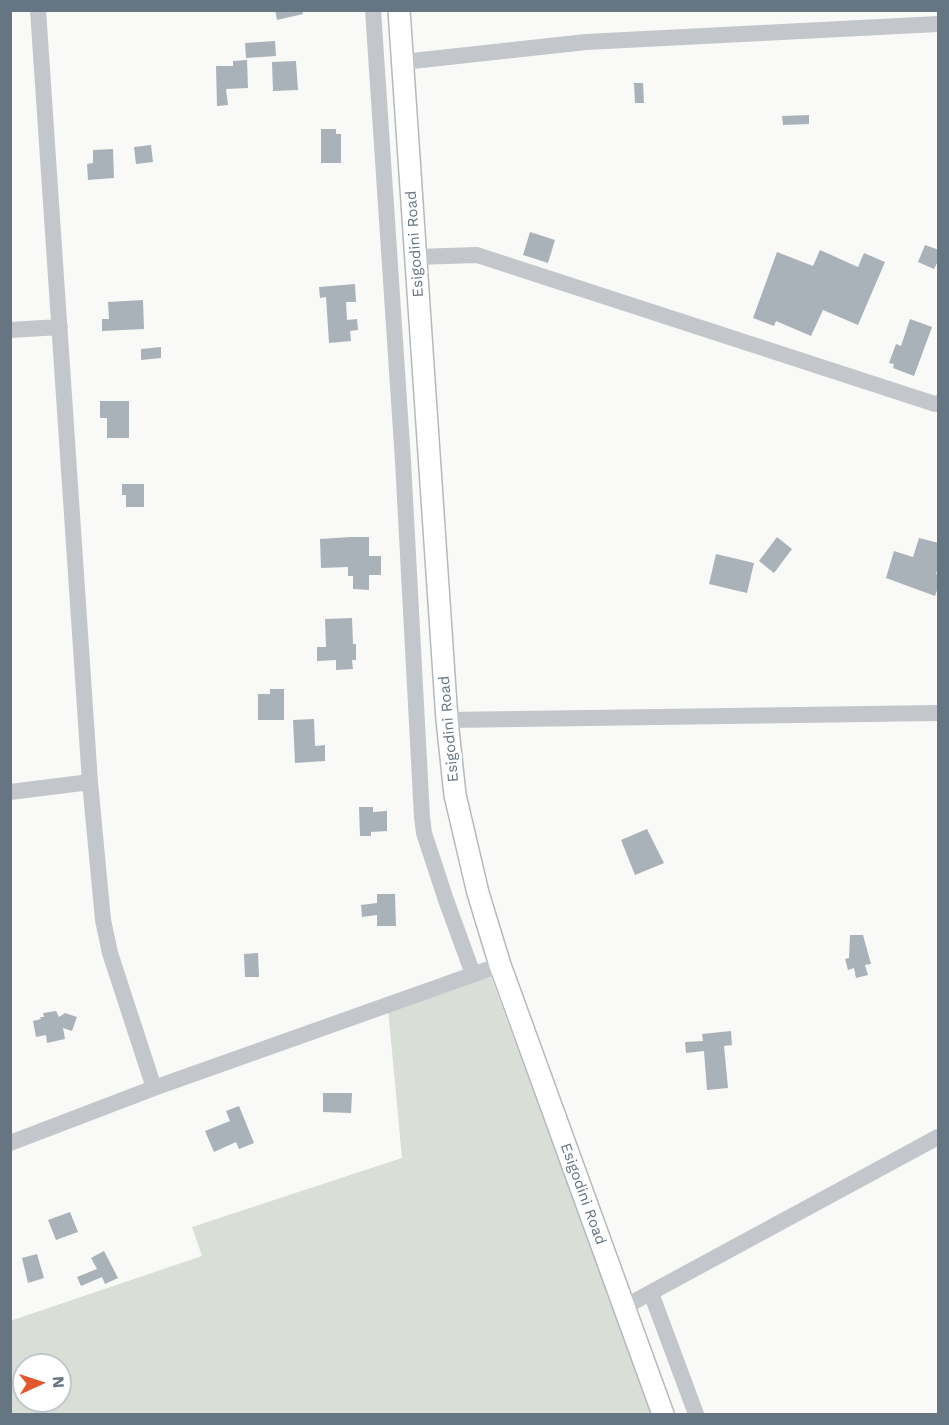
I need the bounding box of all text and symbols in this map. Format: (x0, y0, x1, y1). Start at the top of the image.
street label: Esigodini Road (402, 190, 428, 298)
street label: Esigodini Road (435, 675, 463, 783)
street label: Esigodini Road (556, 1141, 610, 1247)
north arrow (12, 1353, 72, 1413)
text: N (49, 1376, 68, 1389)

